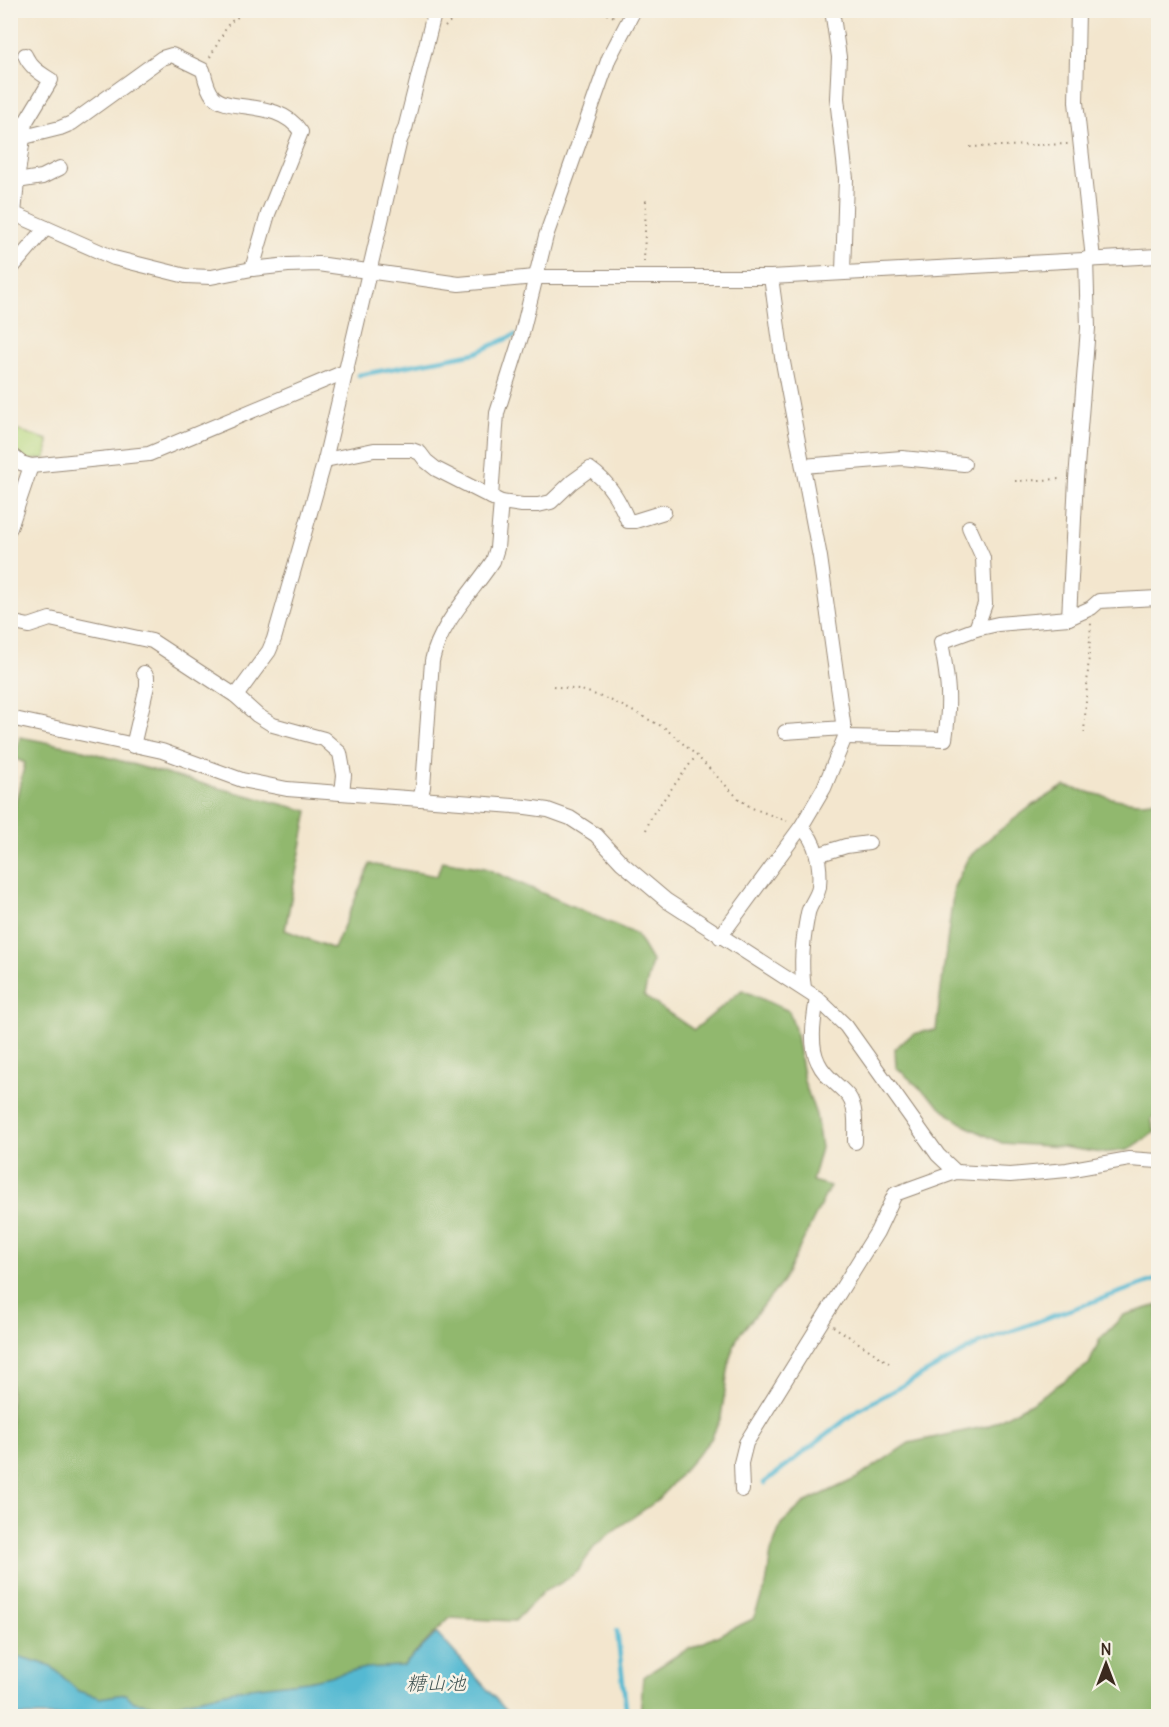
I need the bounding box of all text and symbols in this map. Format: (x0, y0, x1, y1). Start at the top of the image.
north arrow (1076, 1634, 1136, 1694)
text: N (1100, 1639, 1112, 1659)
water label: 糖山池 (406, 1670, 467, 1695)

